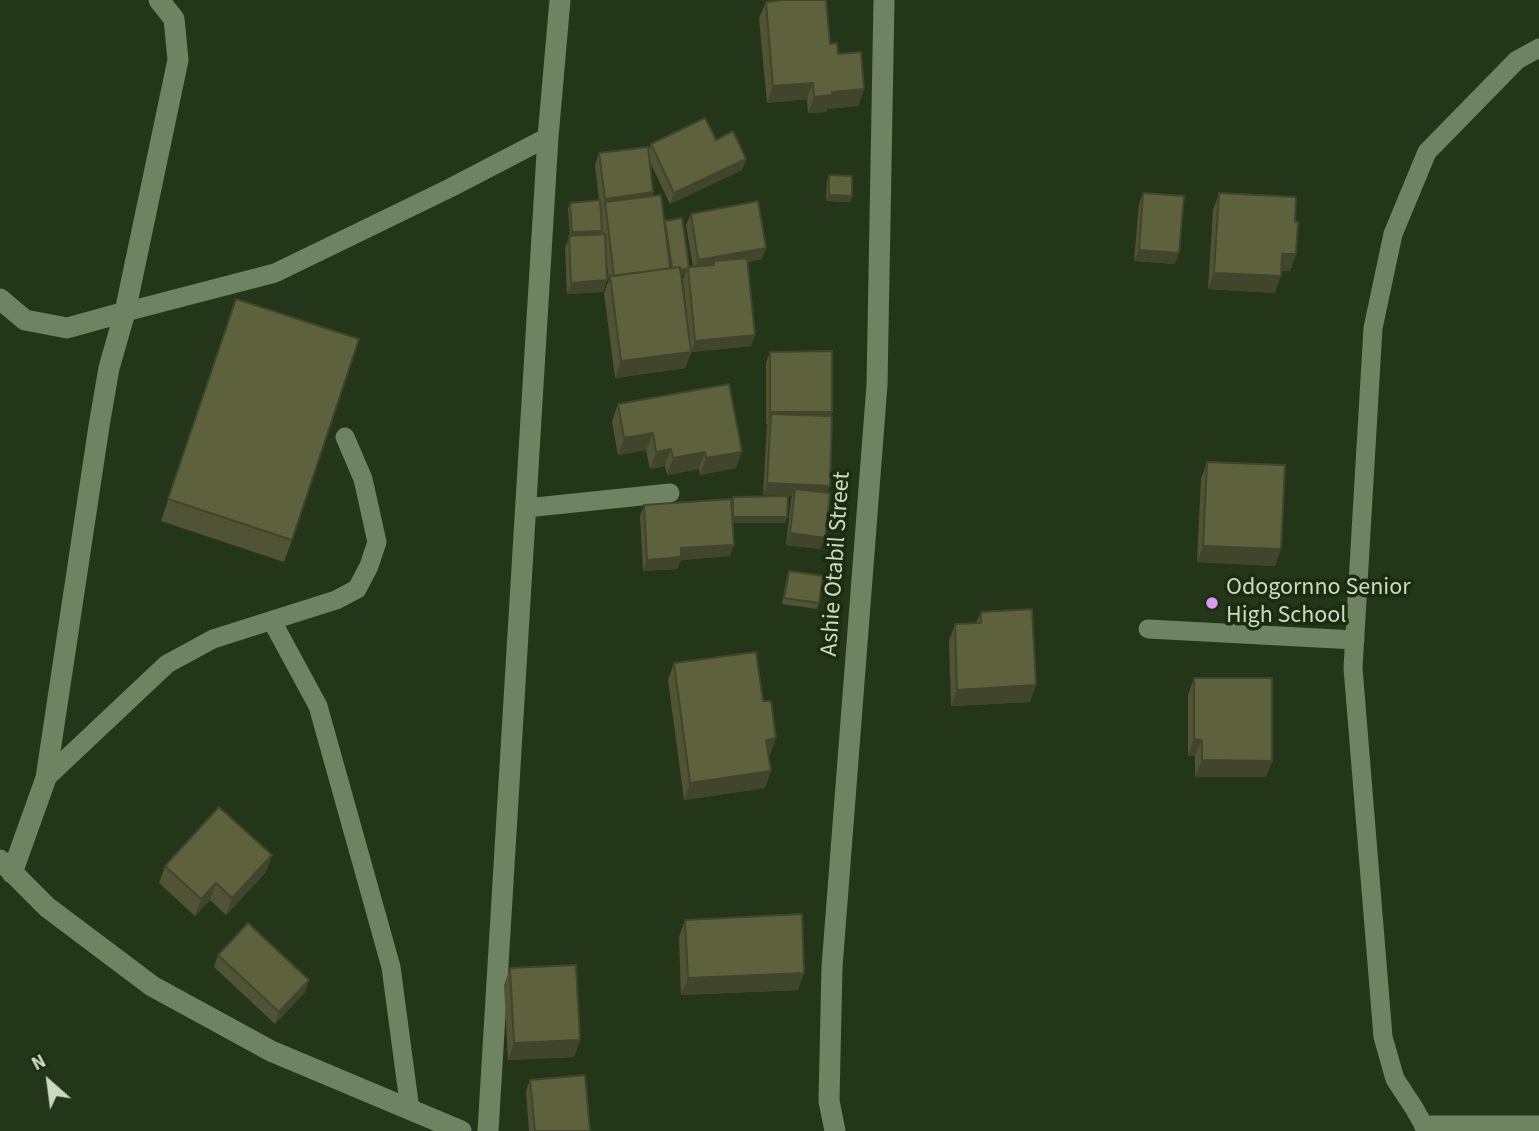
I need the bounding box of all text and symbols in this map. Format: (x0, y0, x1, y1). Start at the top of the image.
street label: Ashie Otabil Street (816, 471, 858, 657)
place label: Odogornno Senior High School (1226, 575, 1411, 631)
marker: Odogornno Senior High School (1204, 595, 1220, 611)
north arrow (14, 1047, 84, 1117)
text: N (27, 1048, 51, 1078)

